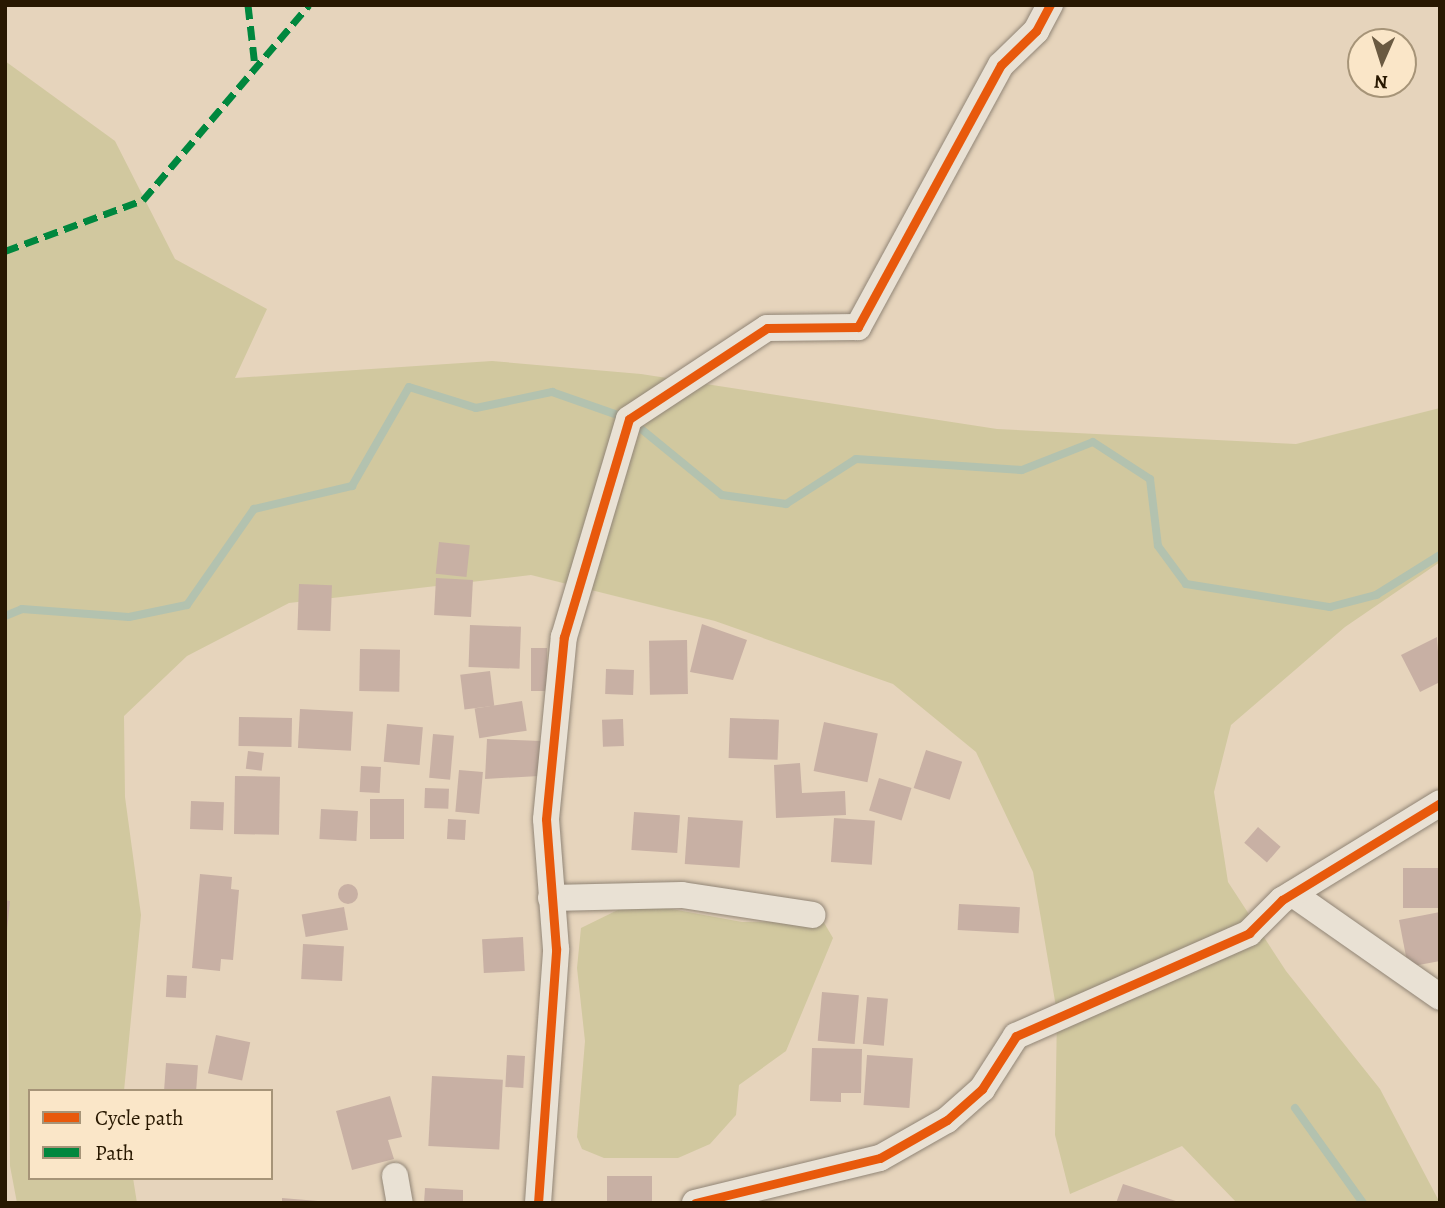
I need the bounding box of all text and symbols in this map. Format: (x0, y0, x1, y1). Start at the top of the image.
north arrow (1347, 28, 1417, 98)
text: N (1373, 69, 1389, 95)
legend (28, 1089, 273, 1180)
text: Cycle path (95, 1104, 184, 1132)
text: Path (95, 1139, 134, 1167)

